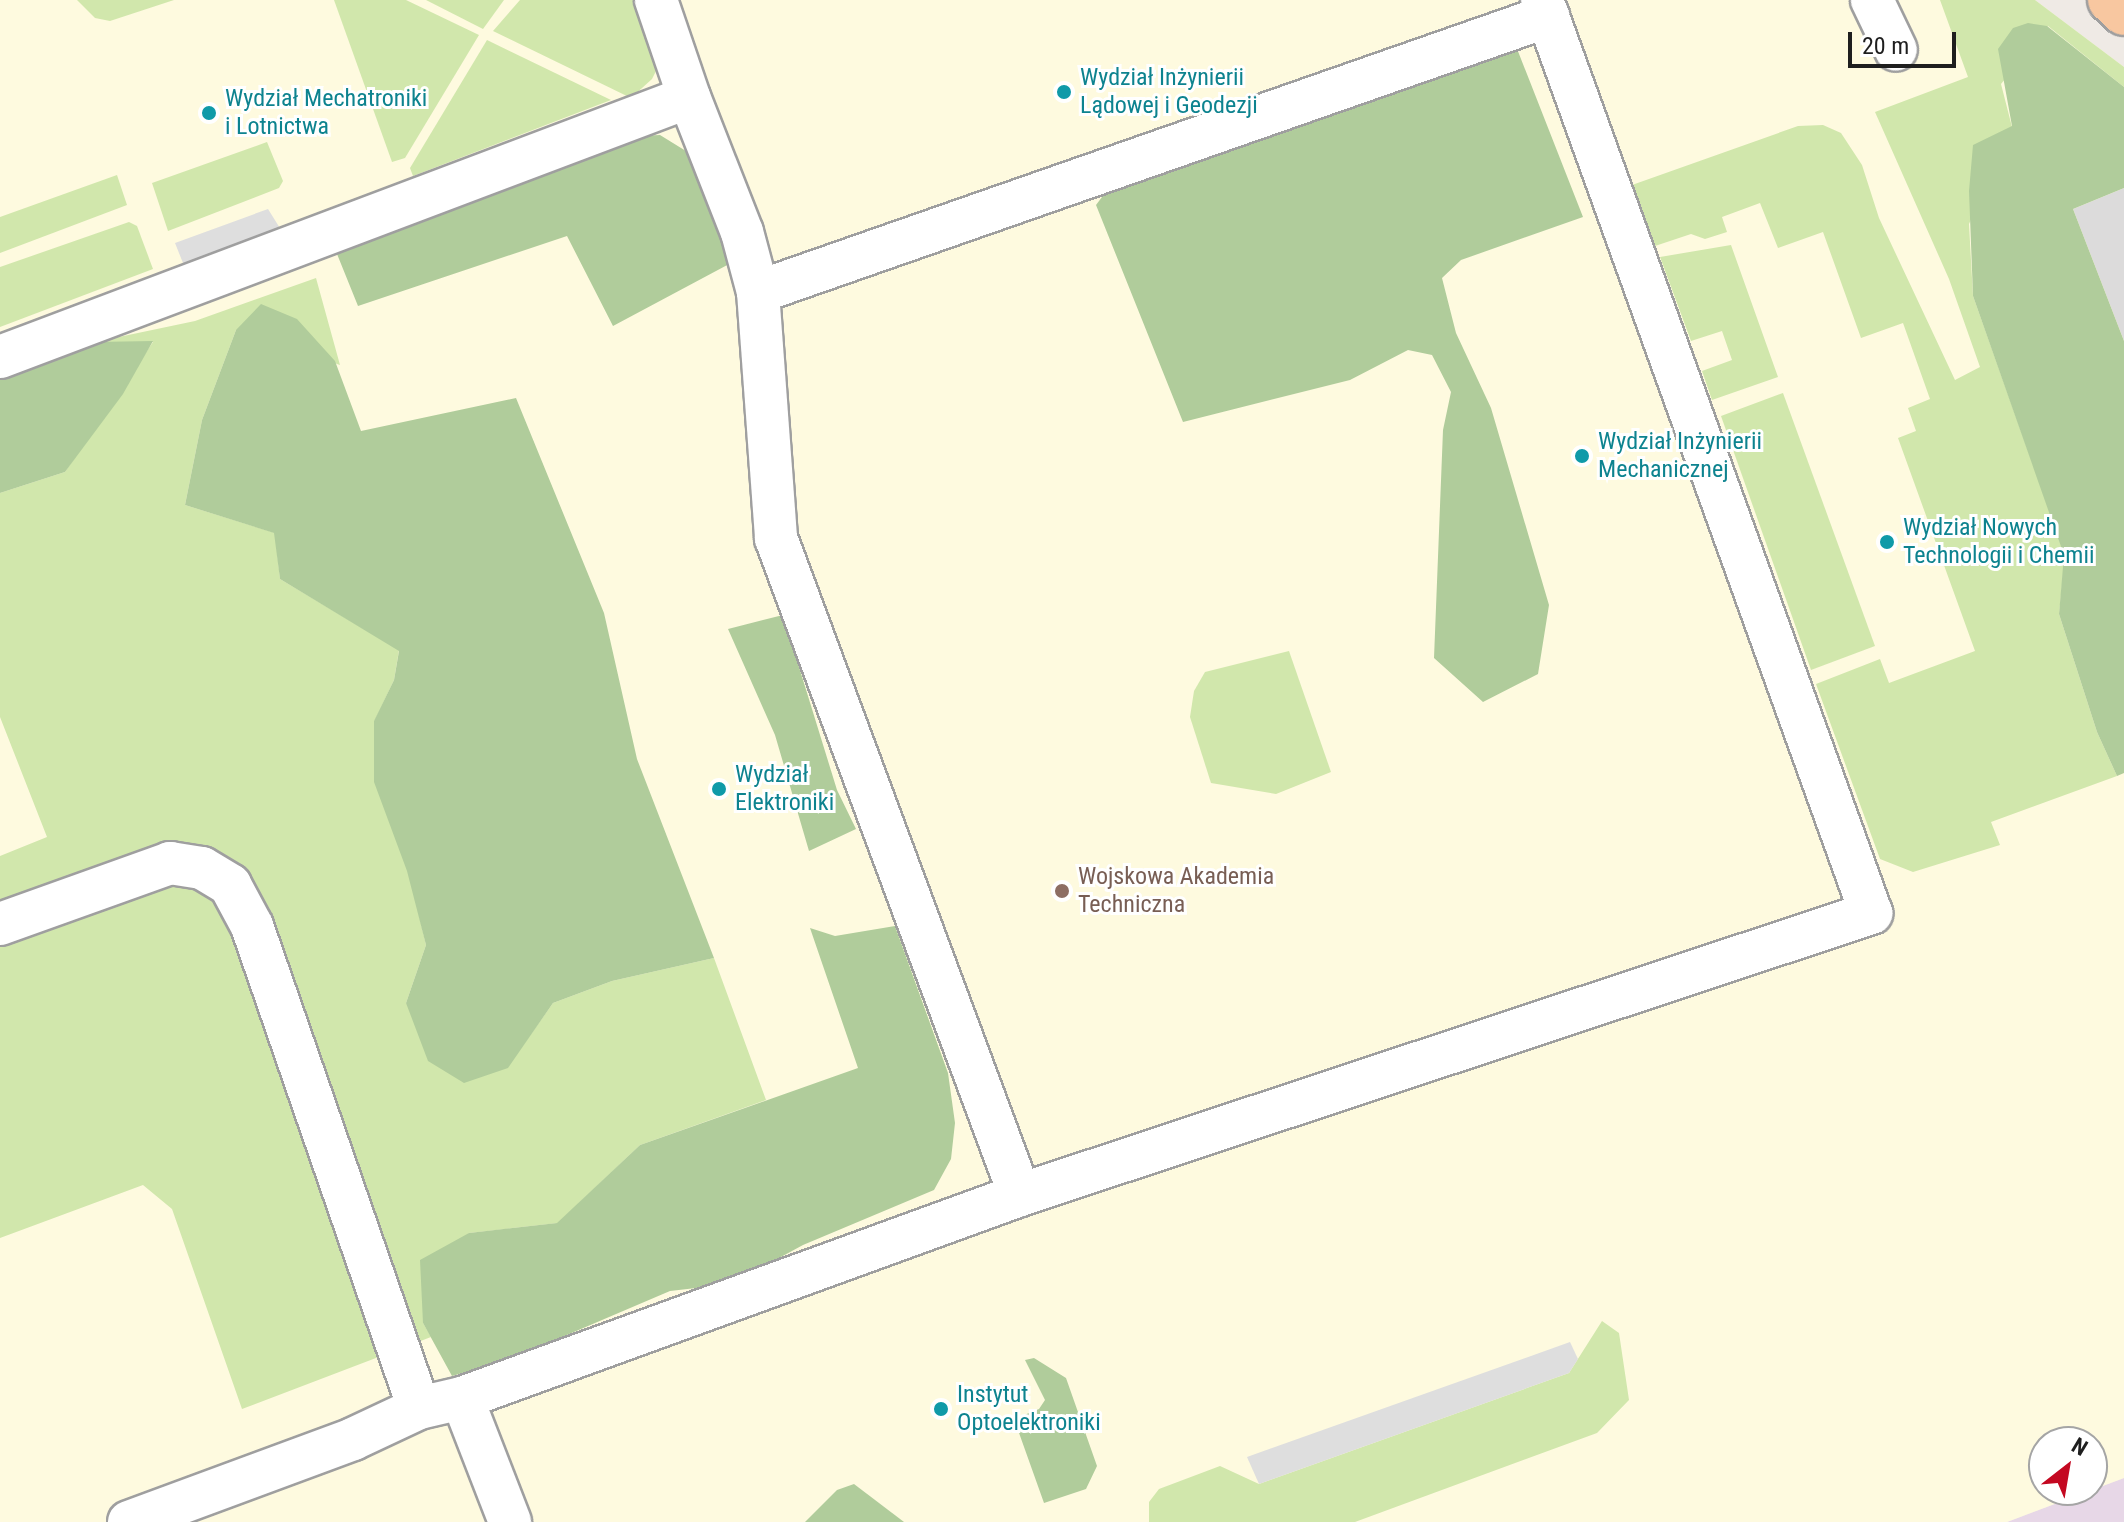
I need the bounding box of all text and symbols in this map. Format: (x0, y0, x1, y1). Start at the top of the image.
scale bar (1852, 16, 1960, 66)
text: 20 m (1862, 32, 1909, 60)
place label: Wydział Inżynierii Lądowej i Geodezji (1080, 64, 1258, 120)
marker: Wydział Inżynierii Lądowej i Geodezji (1055, 83, 1073, 101)
place label: Wydział Mechatroniki i Lotnictwa (225, 85, 427, 141)
marker: Wydział Mechatroniki i Lotnictwa (200, 104, 218, 122)
place label: Wydział Inżynierii Mechanicznej (1598, 428, 1762, 484)
marker: Wydział Inżynierii Mechanicznej (1573, 447, 1591, 465)
place label: Wydział Nowych Technologii i Chemii (1903, 514, 2094, 570)
marker: Wydział Nowych Technologii i Chemii (1878, 533, 1896, 551)
place label: Wydział Elektroniki (735, 761, 834, 817)
marker: Wydział Elektroniki (710, 780, 728, 798)
place label: Wojskowa Akademia Techniczna (1078, 863, 1274, 919)
marker: Wojskowa Akademia Techniczna (1053, 882, 1071, 900)
place label: Instytut Optoelektroniki (957, 1381, 1101, 1437)
marker: Instytut Optoelektroniki (932, 1400, 950, 1418)
north arrow (2028, 1426, 2108, 1506)
text: N (2067, 1433, 2092, 1461)

